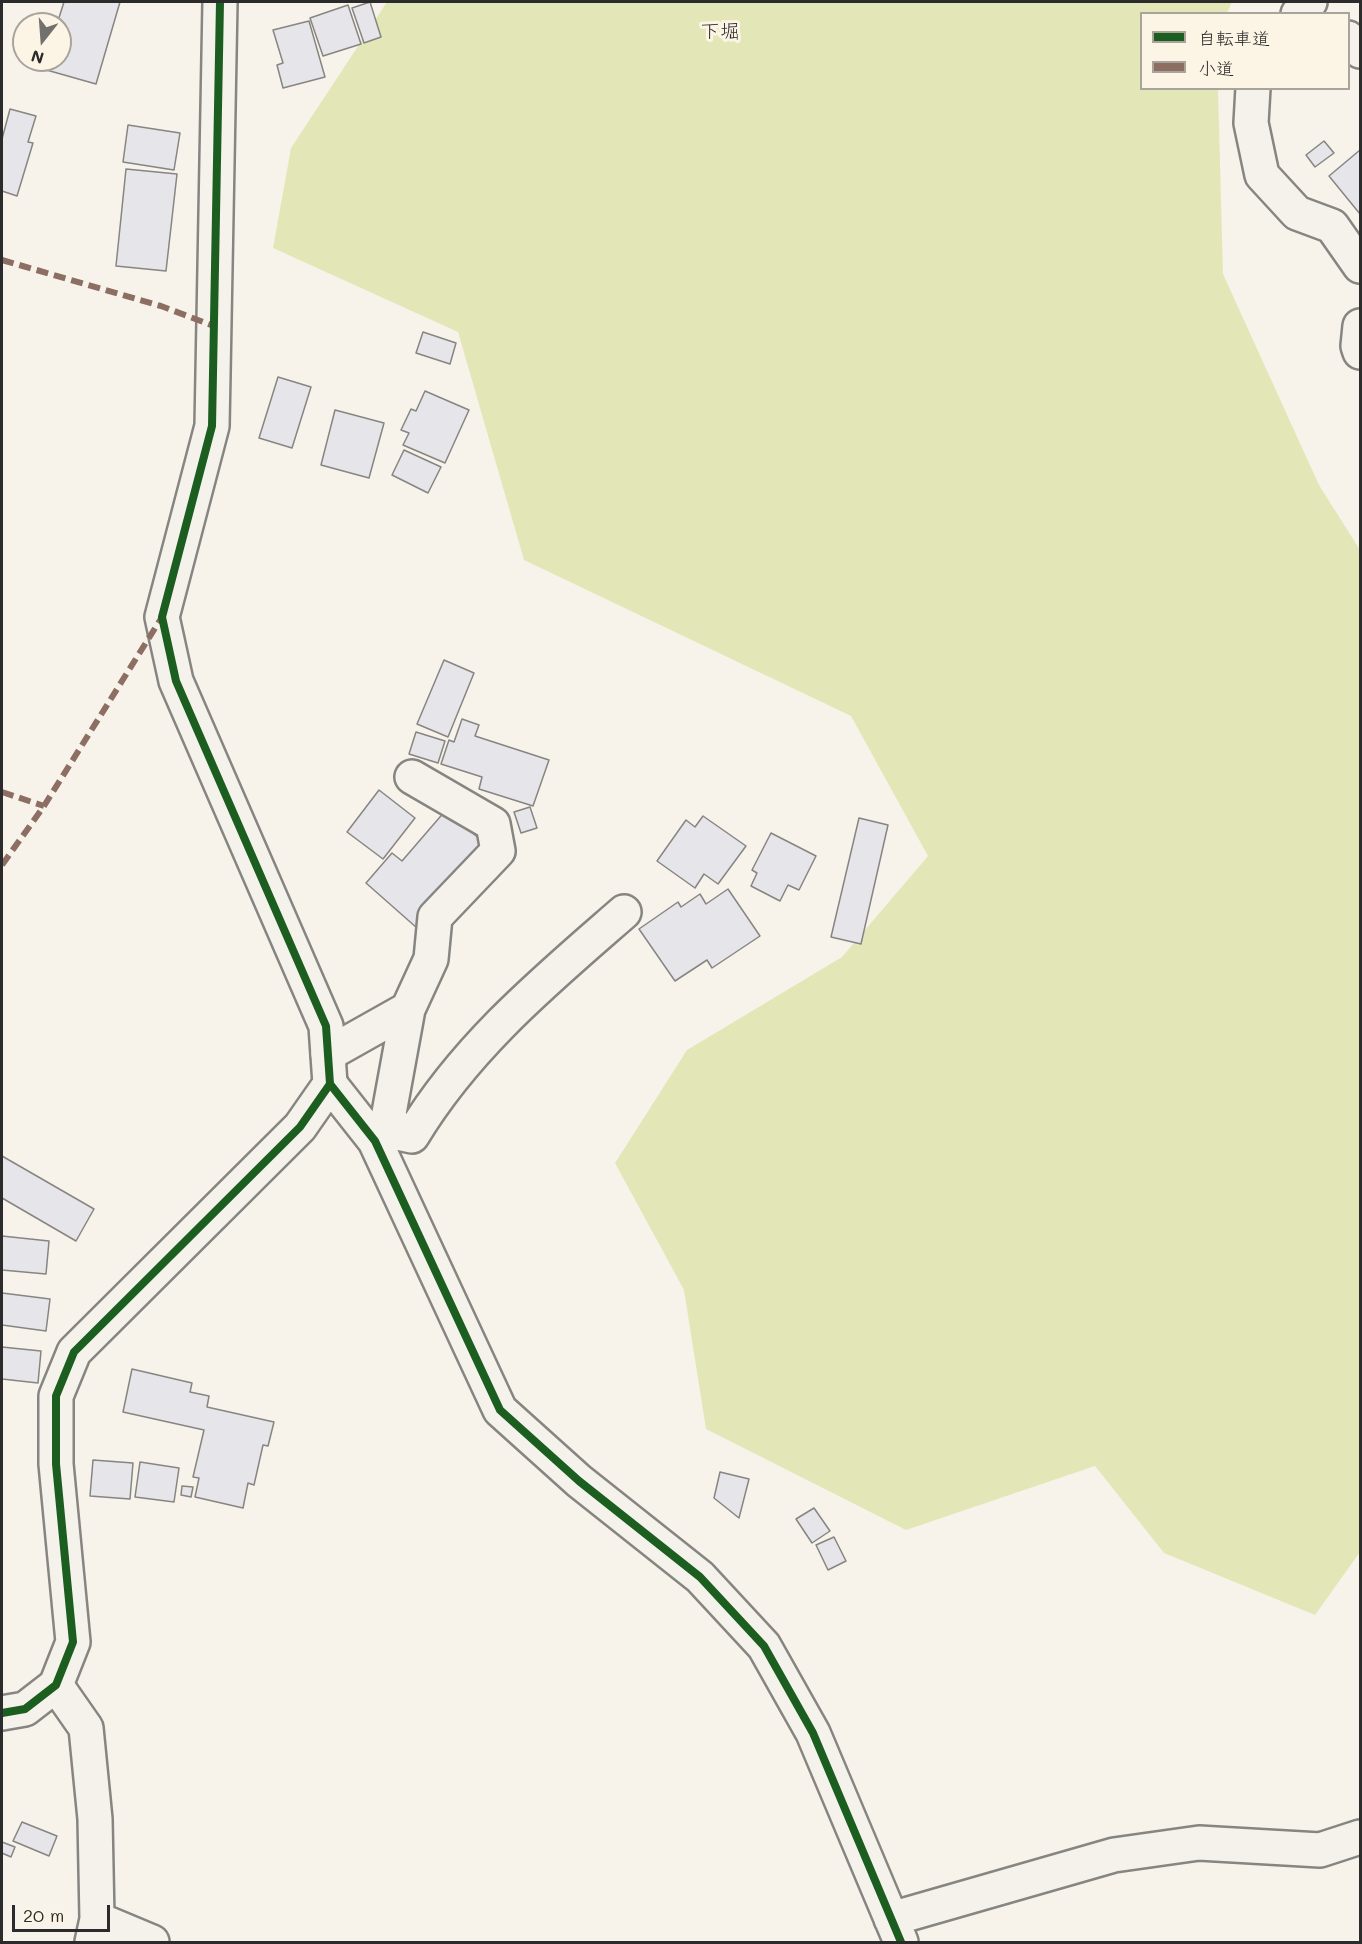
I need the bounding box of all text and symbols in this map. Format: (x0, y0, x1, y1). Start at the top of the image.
north arrow (12, 12, 72, 72)
legend (1140, 12, 1350, 90)
district label: 下堀 (700, 20, 740, 44)
text: 自転車道 (1198, 26, 1270, 50)
text: N (28, 46, 46, 70)
text: 小道 (1198, 56, 1234, 80)
scale bar (15, 1893, 112, 1931)
text: 20 m (23, 1903, 64, 1927)

